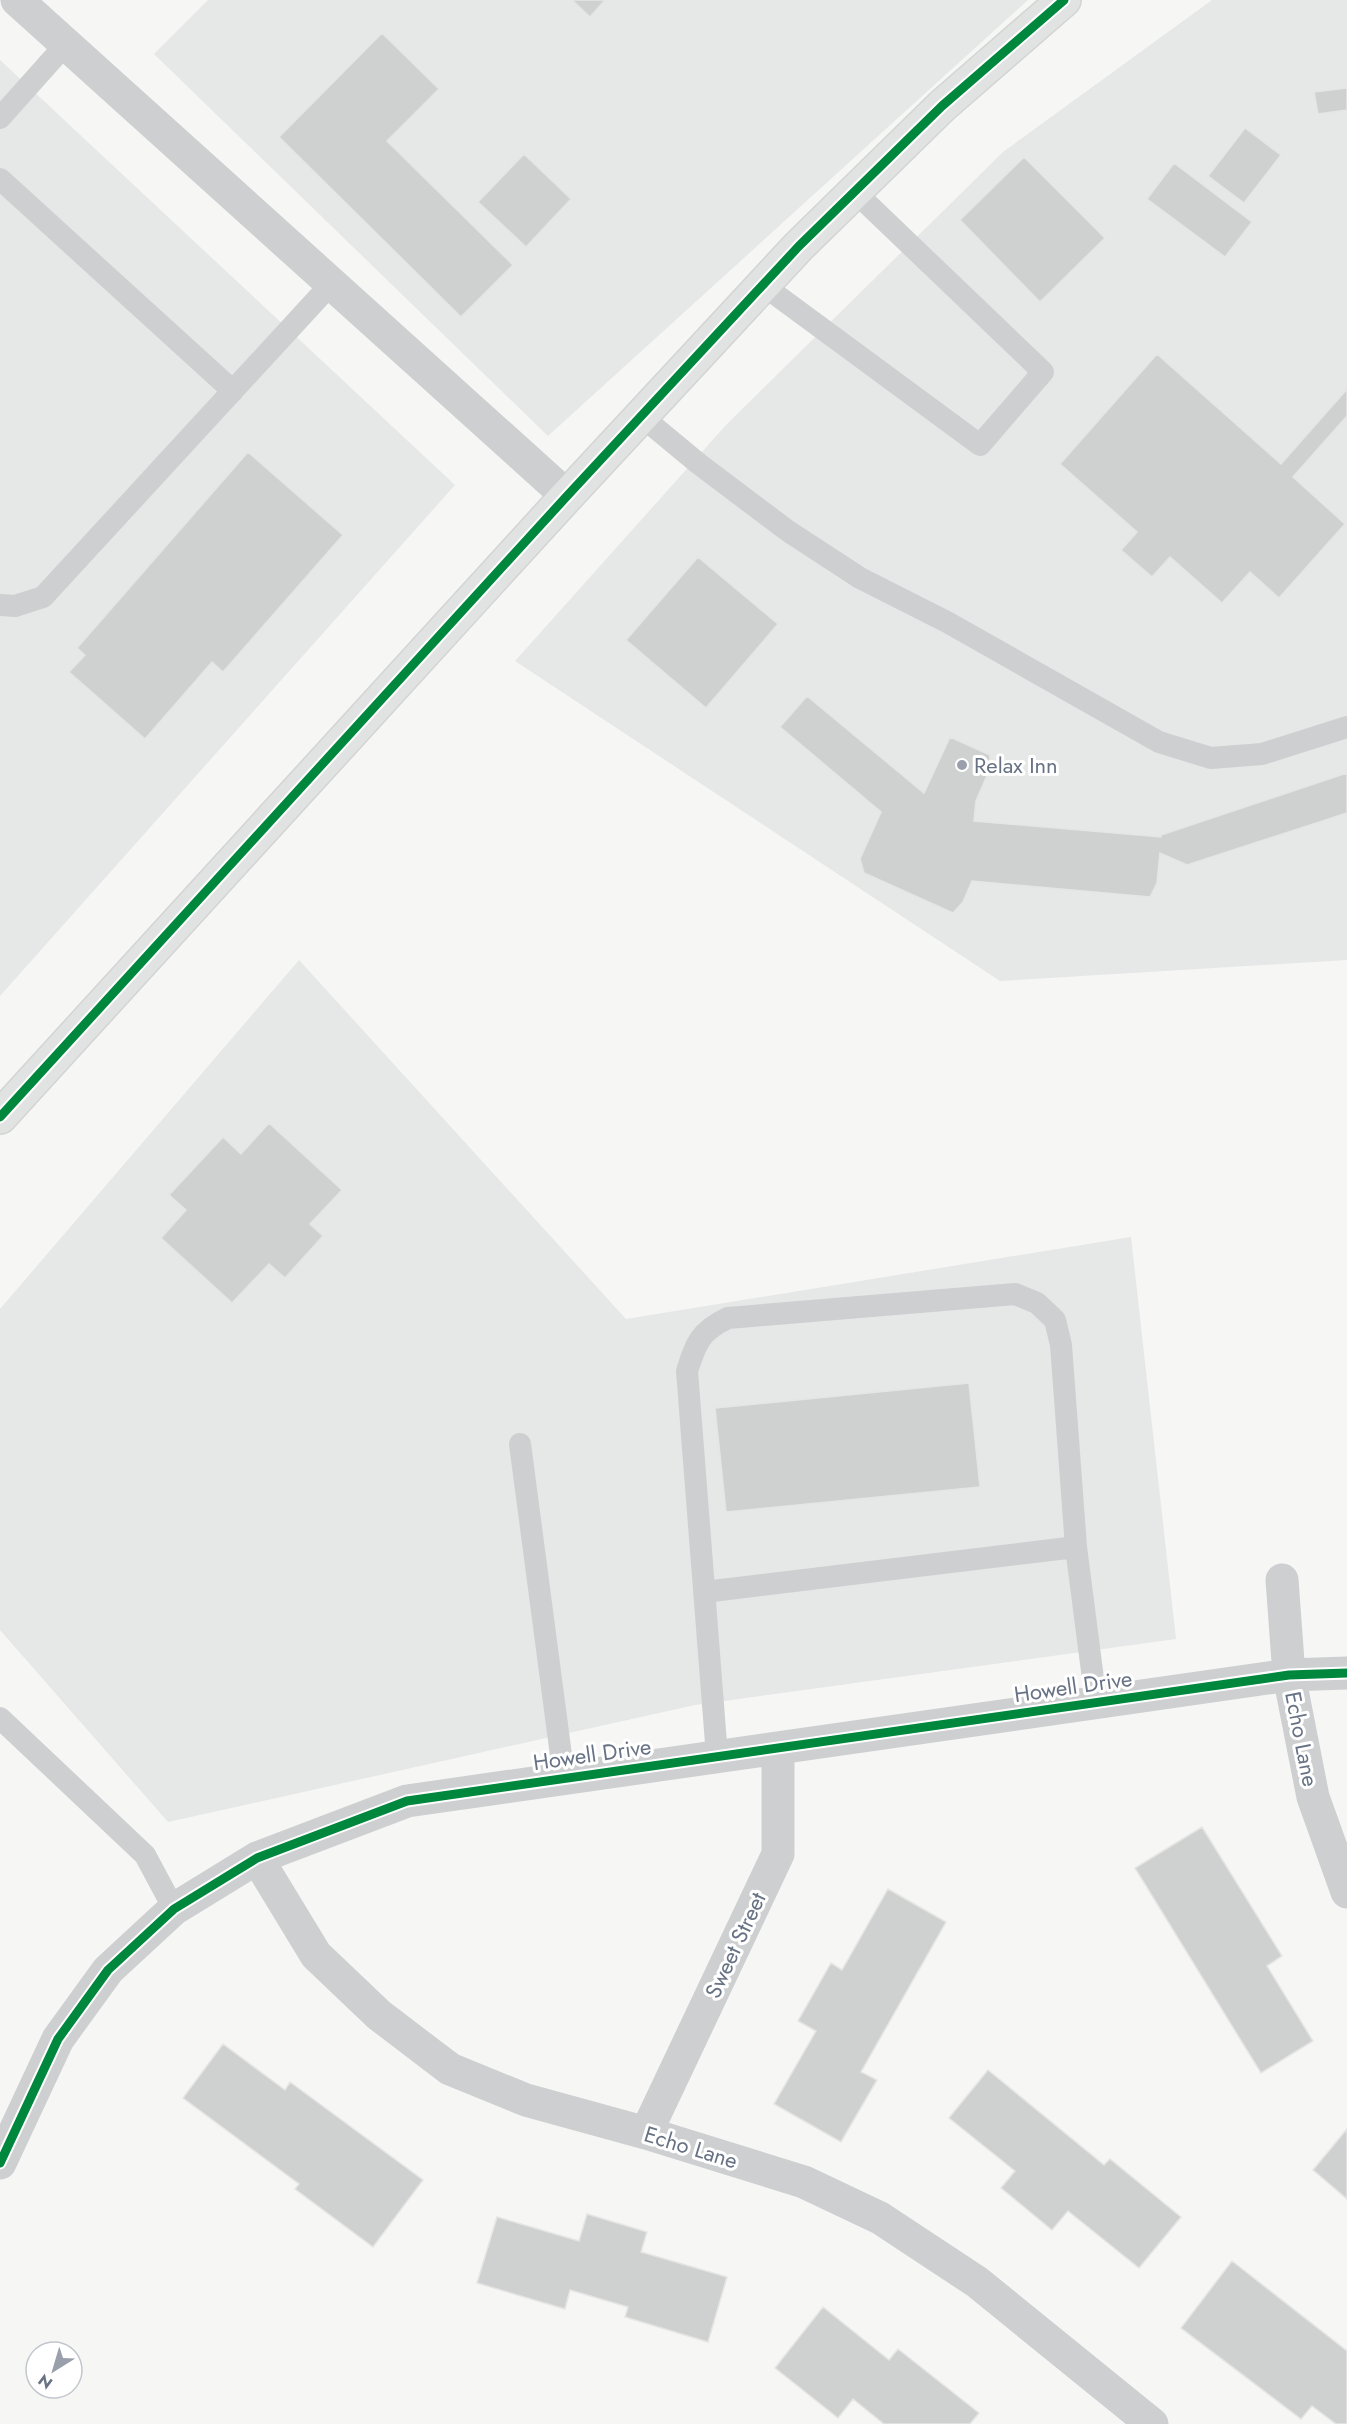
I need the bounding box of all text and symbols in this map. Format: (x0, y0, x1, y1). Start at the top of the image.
place label: Relax Inn (974, 749, 1058, 781)
marker: Relax Inn (955, 758, 969, 772)
street label: Howell Drive (1012, 1662, 1134, 1710)
street label: Echo Lane (1277, 1689, 1327, 1789)
street label: Howell Drive (531, 1730, 653, 1778)
street label: Sweet Street (696, 1886, 774, 2003)
street label: Echo Lane (640, 2118, 742, 2176)
north arrow (24, 2340, 84, 2400)
text: N (33, 2369, 57, 2395)

